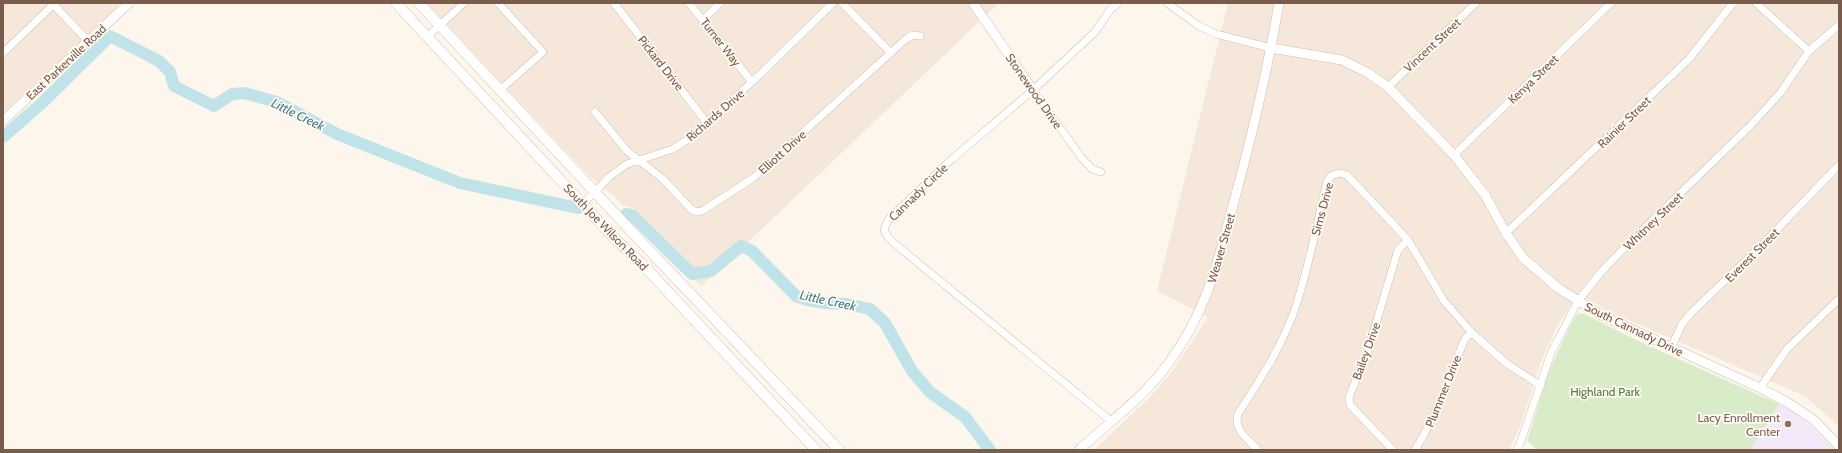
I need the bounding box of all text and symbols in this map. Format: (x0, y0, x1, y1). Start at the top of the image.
street label: Turner Way (697, 15, 745, 69)
street label: Vincent Street (1400, 15, 1464, 75)
street label: East Parkerville Road (23, 21, 109, 103)
street label: Pickard Drive (635, 32, 687, 94)
street label: Stonewood Drive (1003, 50, 1065, 132)
street label: Kenya Street (1505, 51, 1561, 107)
street label: Richards Drive (683, 86, 747, 144)
street label: Rainier Street (1594, 93, 1654, 151)
water label: Little Creek (269, 94, 328, 134)
street label: Elliott Drive (755, 127, 809, 177)
street label: Cannady Circle (885, 160, 951, 224)
street label: South Joe Wilson Road (561, 180, 651, 274)
street label: Sims Drive (1308, 181, 1336, 237)
street label: Whitney Street (1620, 189, 1686, 253)
street label: Weaver Street (1204, 211, 1238, 285)
street label: Everest Street (1722, 225, 1782, 285)
water label: Little Creek (798, 286, 858, 314)
street label: South Cannady Drive (1582, 299, 1686, 359)
street label: Bailey Drive (1349, 320, 1383, 382)
street label: Plummer Drive (1422, 353, 1464, 429)
park label: Highland Park (1570, 384, 1640, 399)
place label: Lacy Enrollment Center (1698, 410, 1780, 439)
marker: Lacy Enrollment Center (1783, 419, 1793, 429)

